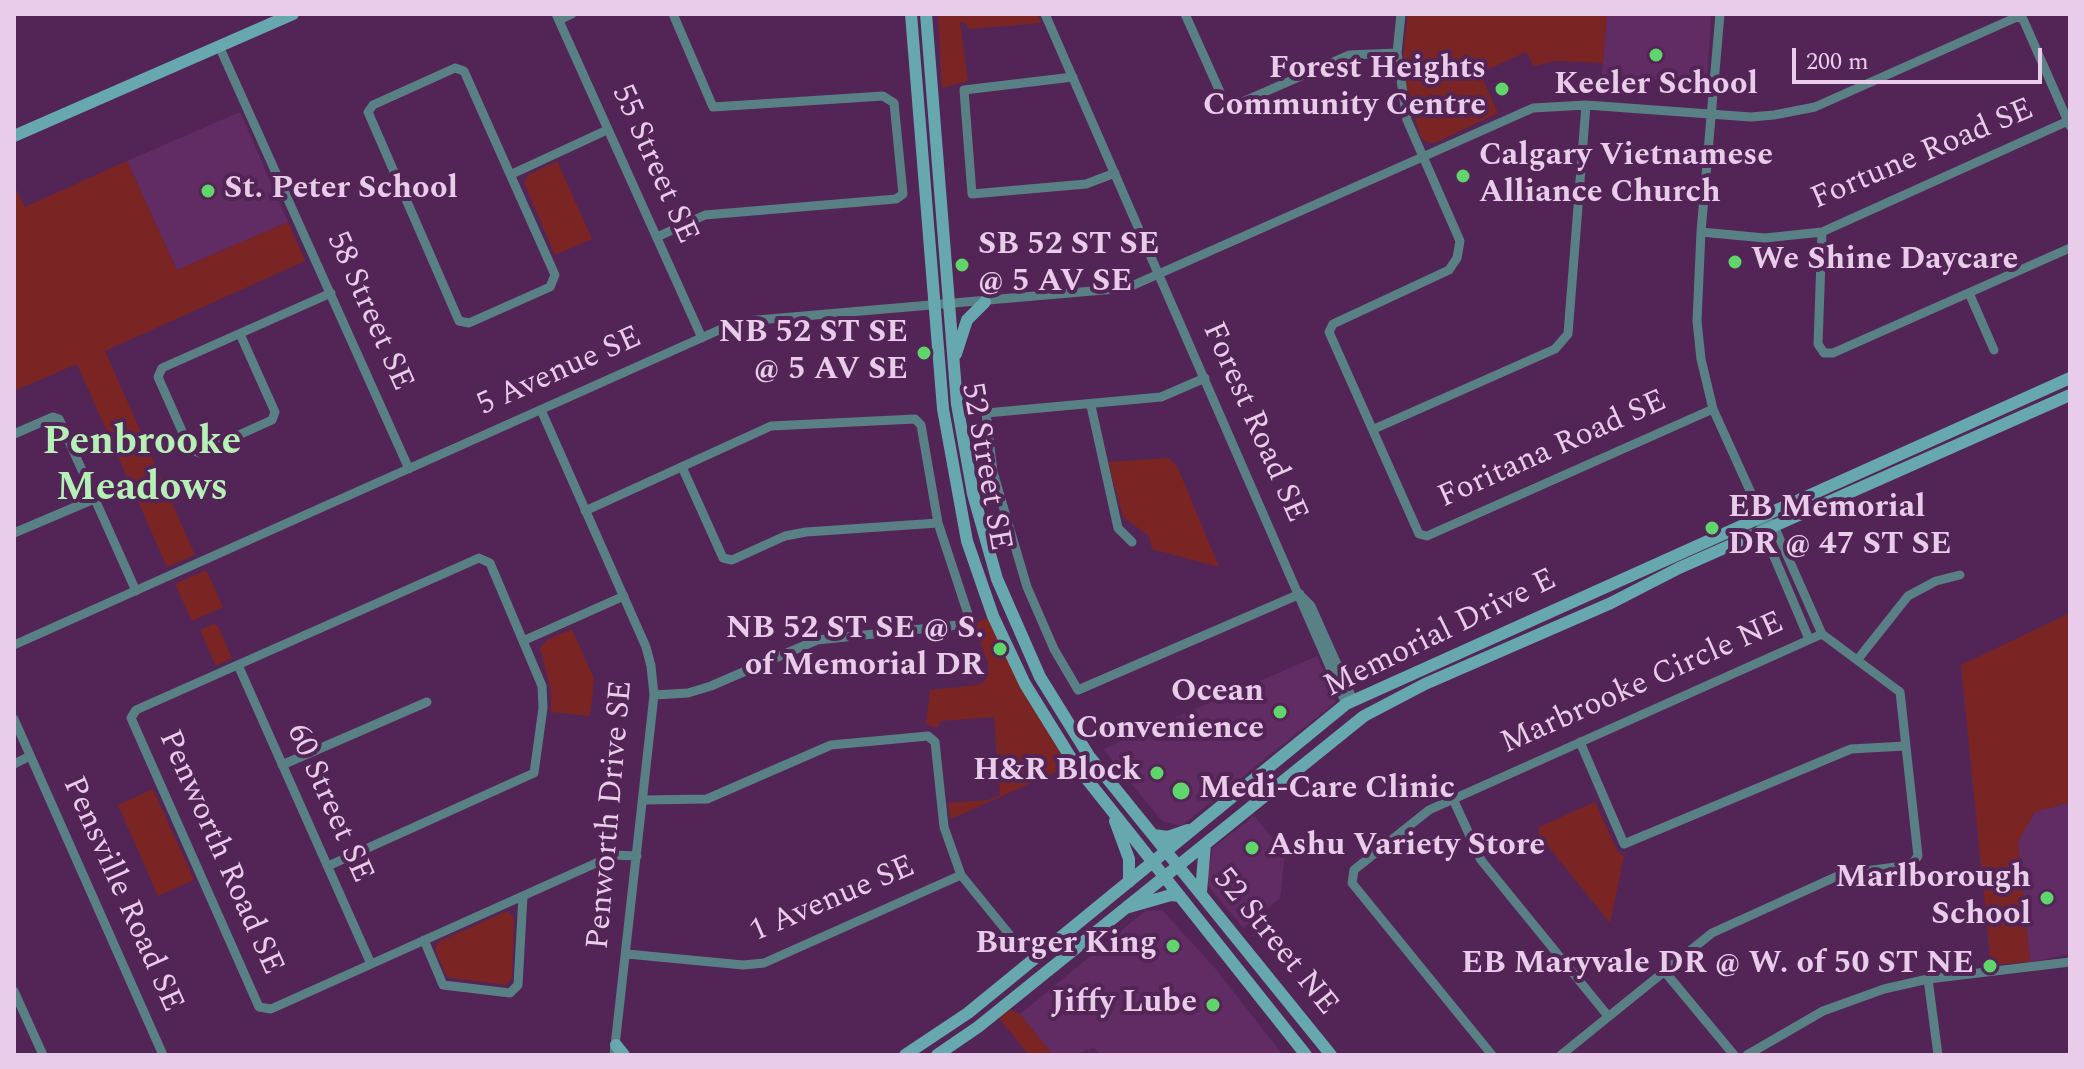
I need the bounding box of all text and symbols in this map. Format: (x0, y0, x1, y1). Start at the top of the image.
scale bar (1796, 32, 2046, 82)
text: 200 m (1806, 44, 1869, 80)
marker: Keeler School (1647, 46, 1665, 64)
place label: Forest Heights Community Centre (1203, 52, 1486, 127)
place label: Keeler School (1554, 68, 1758, 106)
street label: 55 Street SE (601, 80, 705, 250)
marker: Forest Heights Community Centre (1493, 80, 1511, 98)
street label: Fortune Road SE (1806, 92, 2040, 220)
place label: Calgary Vietnamese Alliance Church (1479, 139, 1773, 214)
marker: Calgary Vietnamese Alliance Church (1454, 167, 1472, 185)
place label: St. Peter School (224, 172, 458, 210)
marker: St. Peter School (199, 182, 217, 200)
street label: 58 Street SE (316, 227, 420, 397)
place label: SB 52 ST SE @ 5 AV SE (978, 228, 1160, 303)
place label: We Shine Daycare (1751, 243, 2018, 281)
marker: We Shine Daycare (1726, 253, 1744, 271)
marker: SB 52 ST SE @ 5 AV SE (953, 256, 971, 274)
place label: NB 52 ST SE @ 5 AV SE (719, 316, 908, 391)
street label: Forest Road SE (1192, 317, 1314, 529)
street label: 5 Avenue SE (472, 320, 648, 426)
marker: NB 52 ST SE @ 5 AV SE (915, 344, 933, 362)
street label: 52 Street SE (950, 380, 1018, 554)
street label: Foritana Road SE (1433, 383, 1673, 519)
district label: Penbrooke Meadows (43, 421, 241, 515)
place label: EB Memorial DR @ 47 ST SE (1728, 491, 1952, 566)
marker: EB Memorial DR @ 47 ST SE (1703, 519, 1721, 537)
street label: Memorial Drive E (1319, 562, 1563, 708)
street label: Marbrooke Circle NE (1496, 605, 1790, 765)
place label: NB 52 ST SE @ S. of Memorial DR (726, 612, 984, 687)
marker: NB 52 ST SE @ S. of Memorial DR (991, 640, 1009, 658)
place label: Ocean Convenience (1076, 675, 1264, 750)
street label: Penworth Drive SE (581, 679, 643, 951)
marker: Ocean Convenience (1271, 703, 1289, 721)
street label: 60 Street SE (276, 719, 380, 889)
street label: Penworth Road SE (148, 725, 290, 981)
place label: H&R Block (973, 754, 1141, 792)
marker: H&R Block (1148, 764, 1166, 782)
street label: Pensville Road SE (52, 771, 190, 1019)
place label: Medi-Care Clinic (1199, 772, 1455, 810)
marker: Medi-Care Clinic (1170, 780, 1192, 802)
place label: Ashu Variety Store (1268, 829, 1545, 867)
marker: Ashu Variety Store (1243, 839, 1261, 857)
street label: 1 Avenue SE (745, 849, 921, 953)
place label: Marlborough School (1835, 861, 2031, 936)
street label: 52 Street NE (1203, 862, 1345, 1024)
marker: Marlborough School (2038, 889, 2056, 907)
place label: Burger King (975, 927, 1157, 965)
marker: Burger King (1164, 937, 1182, 955)
place label: EB Maryvale DR @ W. of 50 ST NE (1461, 947, 1974, 985)
marker: EB Maryvale DR @ W. of 50 ST NE (1981, 957, 1999, 975)
place label: Jiffy Lube (1051, 986, 1197, 1024)
marker: Jiffy Lube (1204, 996, 1222, 1014)

